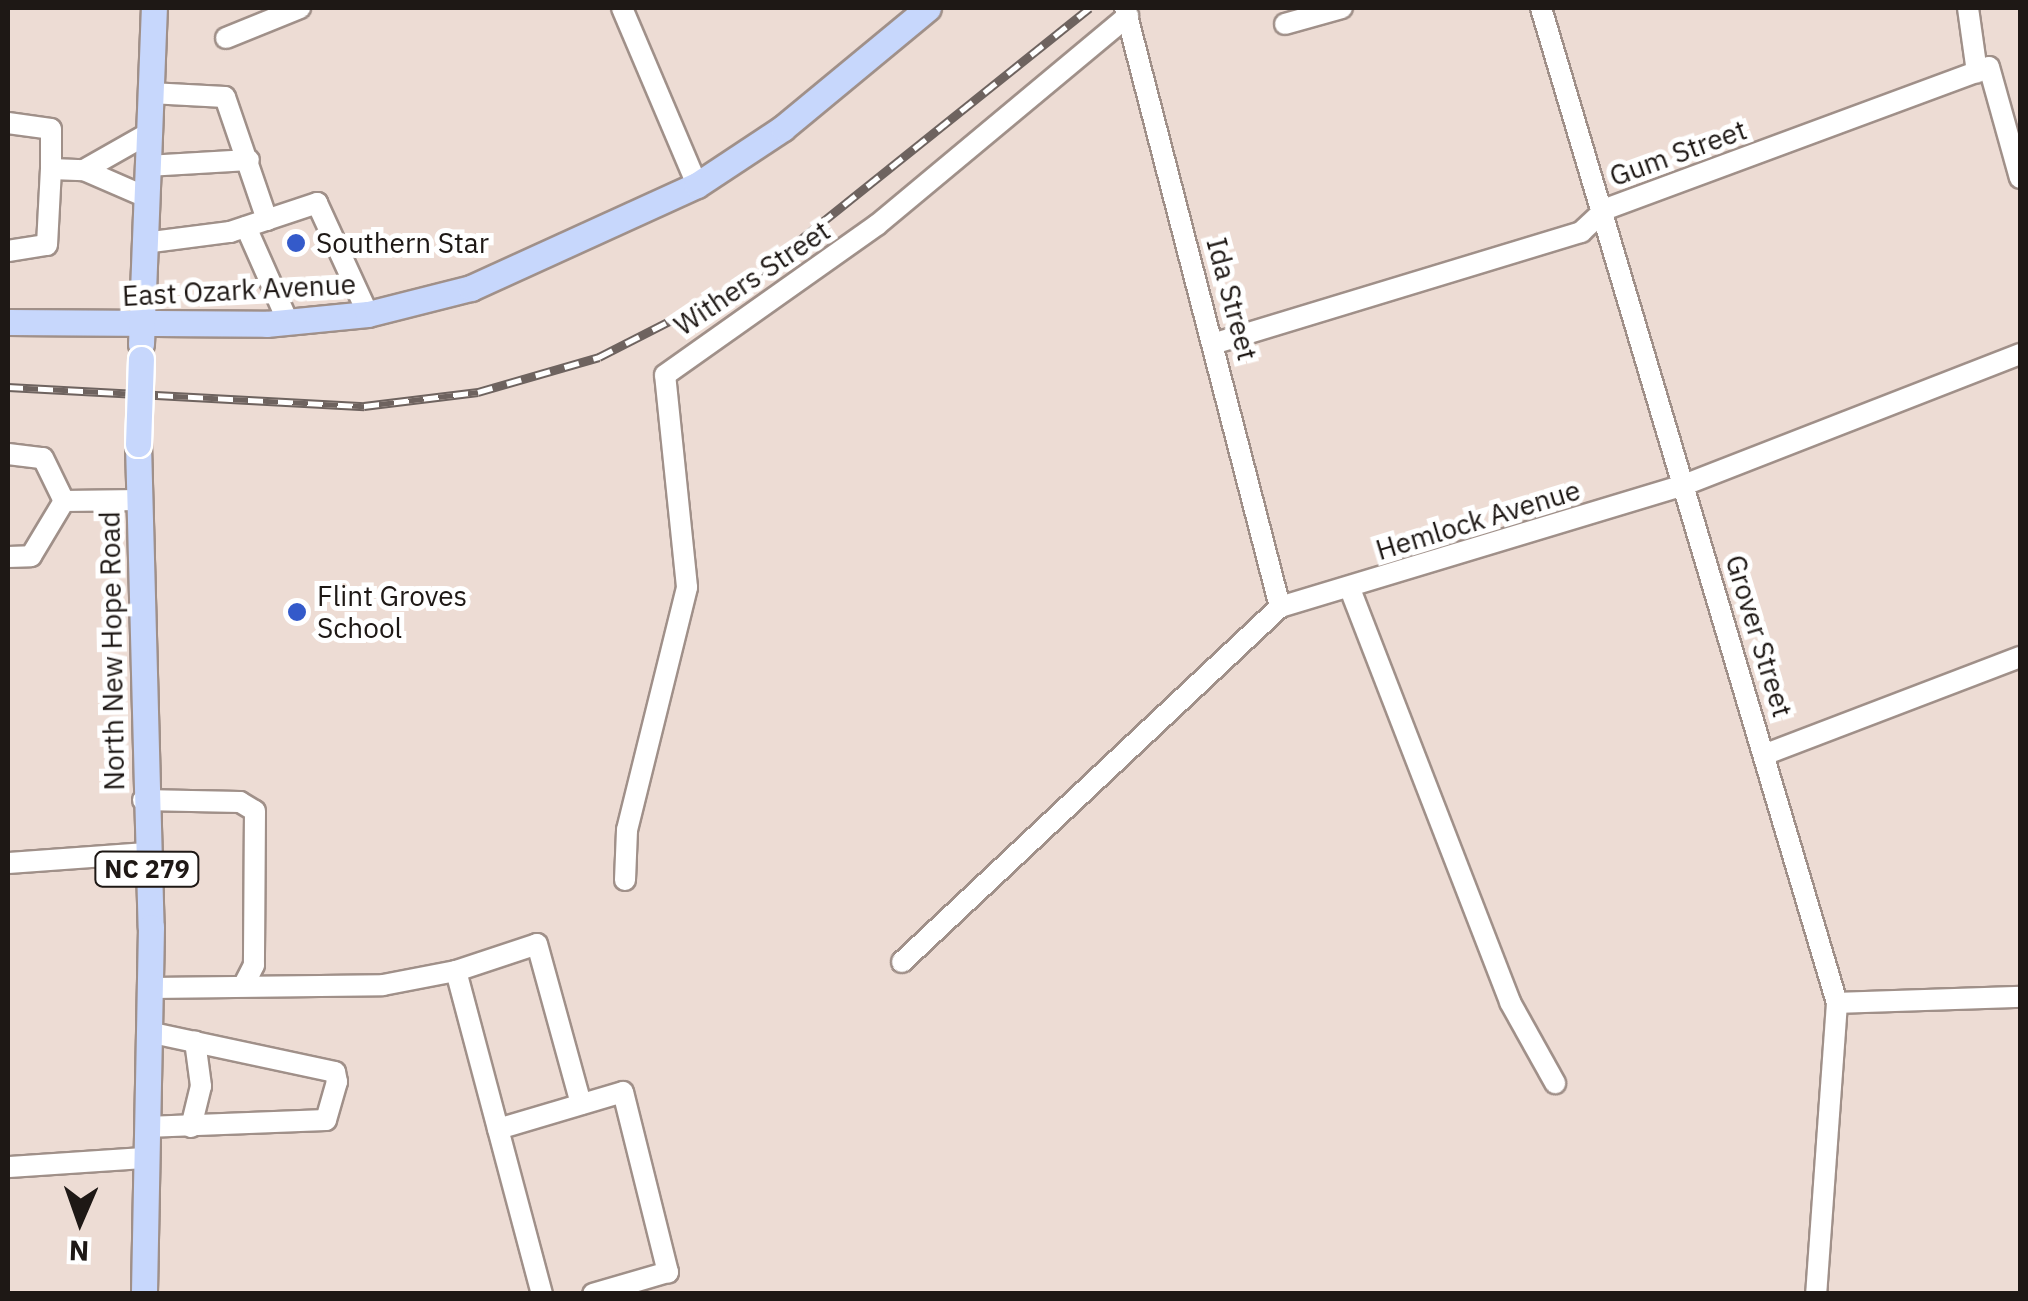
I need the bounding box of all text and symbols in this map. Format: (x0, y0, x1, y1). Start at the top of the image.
street label: Gum Street (1605, 113, 1751, 193)
street label: Withers Street (668, 214, 836, 342)
place label: Southern Star (316, 226, 489, 260)
marker: Southern Star (285, 232, 307, 254)
street label: Ida Street (1200, 234, 1264, 364)
street label: East Ozark Avenue (121, 267, 357, 313)
street label: Hemlock Avenue (1372, 473, 1584, 567)
street label: North New Hope Road (93, 511, 131, 791)
street label: Grover Street (1718, 551, 1800, 721)
place label: Flint Groves School (317, 579, 467, 645)
marker: Flint Groves School (286, 601, 308, 623)
road number: NC 279 (92, 849, 202, 889)
north arrow (30, 1171, 130, 1271)
text: N (68, 1233, 90, 1270)

